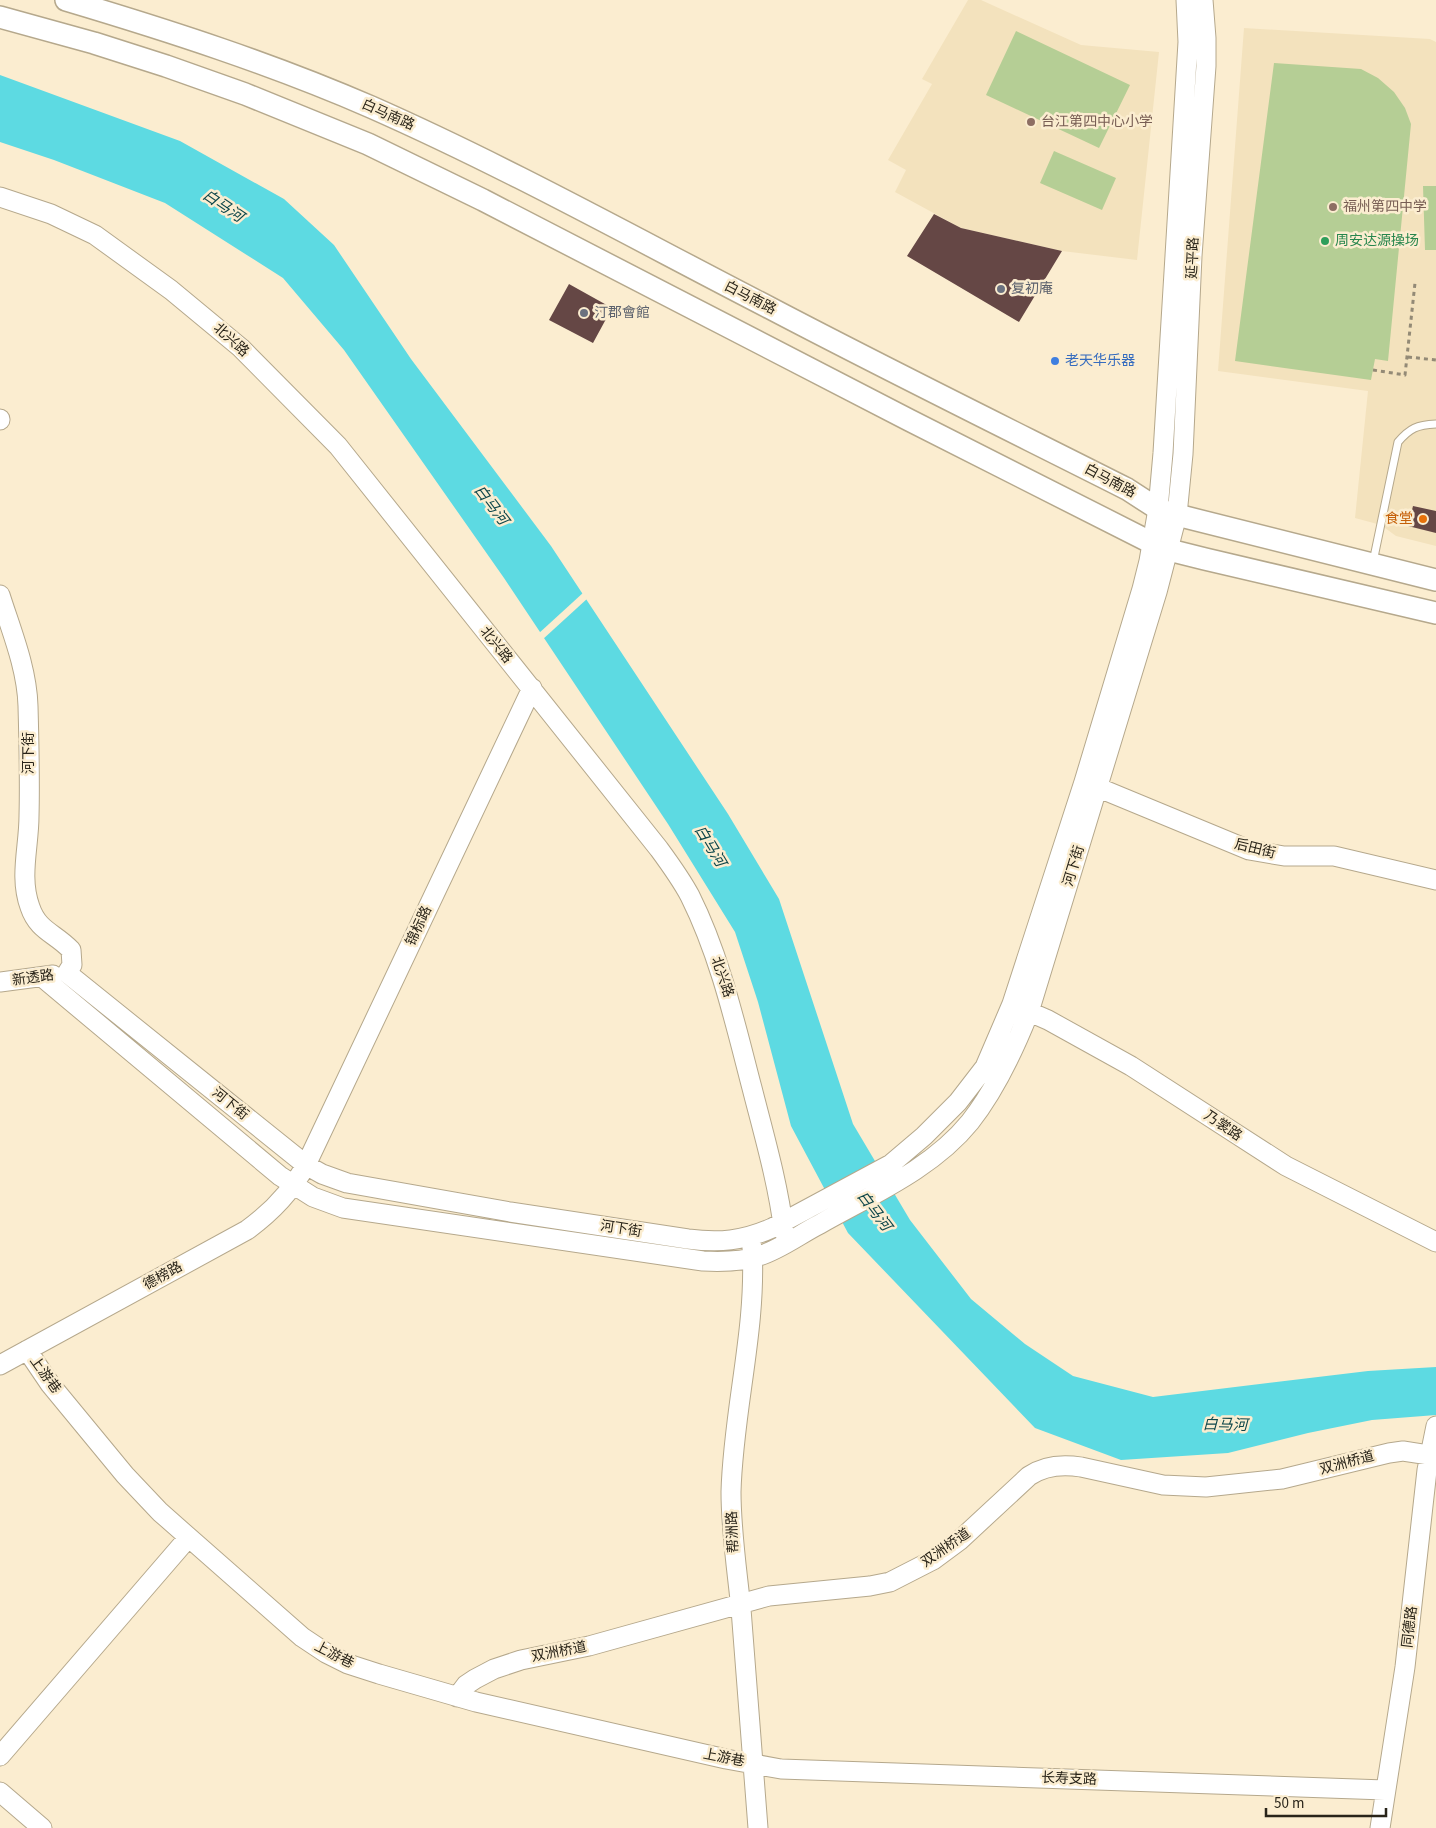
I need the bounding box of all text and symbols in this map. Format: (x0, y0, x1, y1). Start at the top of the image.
street label: 白马南路 (358, 94, 418, 136)
place label: 台江第四中心小学 (1041, 112, 1153, 132)
marker: 台江第四中心小学 (1025, 116, 1037, 128)
water label: 白马河 (198, 185, 250, 229)
place label: 福州第四中学 (1343, 197, 1427, 217)
marker: 福州第四中学 (1327, 201, 1339, 213)
place label: 周安达源操场 (1335, 231, 1419, 251)
marker: 周安达源操场 (1319, 235, 1331, 247)
street label: 延平路 (1182, 237, 1204, 279)
street label: 白马南路 (721, 276, 779, 320)
place label: 复初庵 (1011, 279, 1053, 299)
marker: 复初庵 (995, 283, 1007, 295)
place label: 汀郡會館 (594, 303, 650, 323)
marker: 汀郡會館 (578, 307, 590, 319)
street label: 北兴路 (209, 319, 253, 361)
place label: 老天华乐器 (1065, 351, 1135, 371)
marker: 老天华乐器 (1049, 355, 1061, 367)
street label: 白马南路 (1081, 459, 1139, 503)
water label: 白马河 (469, 481, 515, 532)
place label: 食堂 (1385, 509, 1413, 529)
marker: 食堂 (1417, 513, 1429, 525)
street label: 北兴路 (475, 622, 517, 668)
street label: 河下街 (19, 732, 39, 774)
water label: 白马河 (689, 821, 732, 873)
street label: 后田街 (1232, 834, 1278, 864)
street label: 河下街 (1058, 843, 1090, 889)
street label: 锦标路 (401, 903, 437, 949)
street label: 北兴路 (706, 954, 738, 1000)
street label: 新透路 (11, 965, 55, 991)
street label: 河下街 (207, 1083, 253, 1125)
street label: 乃裳路 (1200, 1106, 1246, 1146)
water label: 白马河 (852, 1187, 898, 1238)
street label: 河下街 (599, 1216, 643, 1242)
street label: 德榜路 (140, 1257, 186, 1295)
street label: 上游巷 (25, 1352, 65, 1398)
water label: 白马河 (1202, 1414, 1251, 1436)
street label: 双洲桥道 (1317, 1446, 1377, 1480)
street label: 帮洲路 (722, 1511, 744, 1553)
street label: 双洲桥道 (917, 1524, 975, 1572)
street label: 同德路 (1398, 1605, 1422, 1649)
street label: 上游巷 (311, 1637, 357, 1673)
street label: 双洲桥道 (530, 1637, 588, 1667)
street label: 上游巷 (701, 1744, 747, 1772)
street label: 长寿支路 (1041, 1768, 1097, 1790)
scale bar (1266, 1786, 1386, 1818)
text: 50 m (1274, 1793, 1304, 1814)

